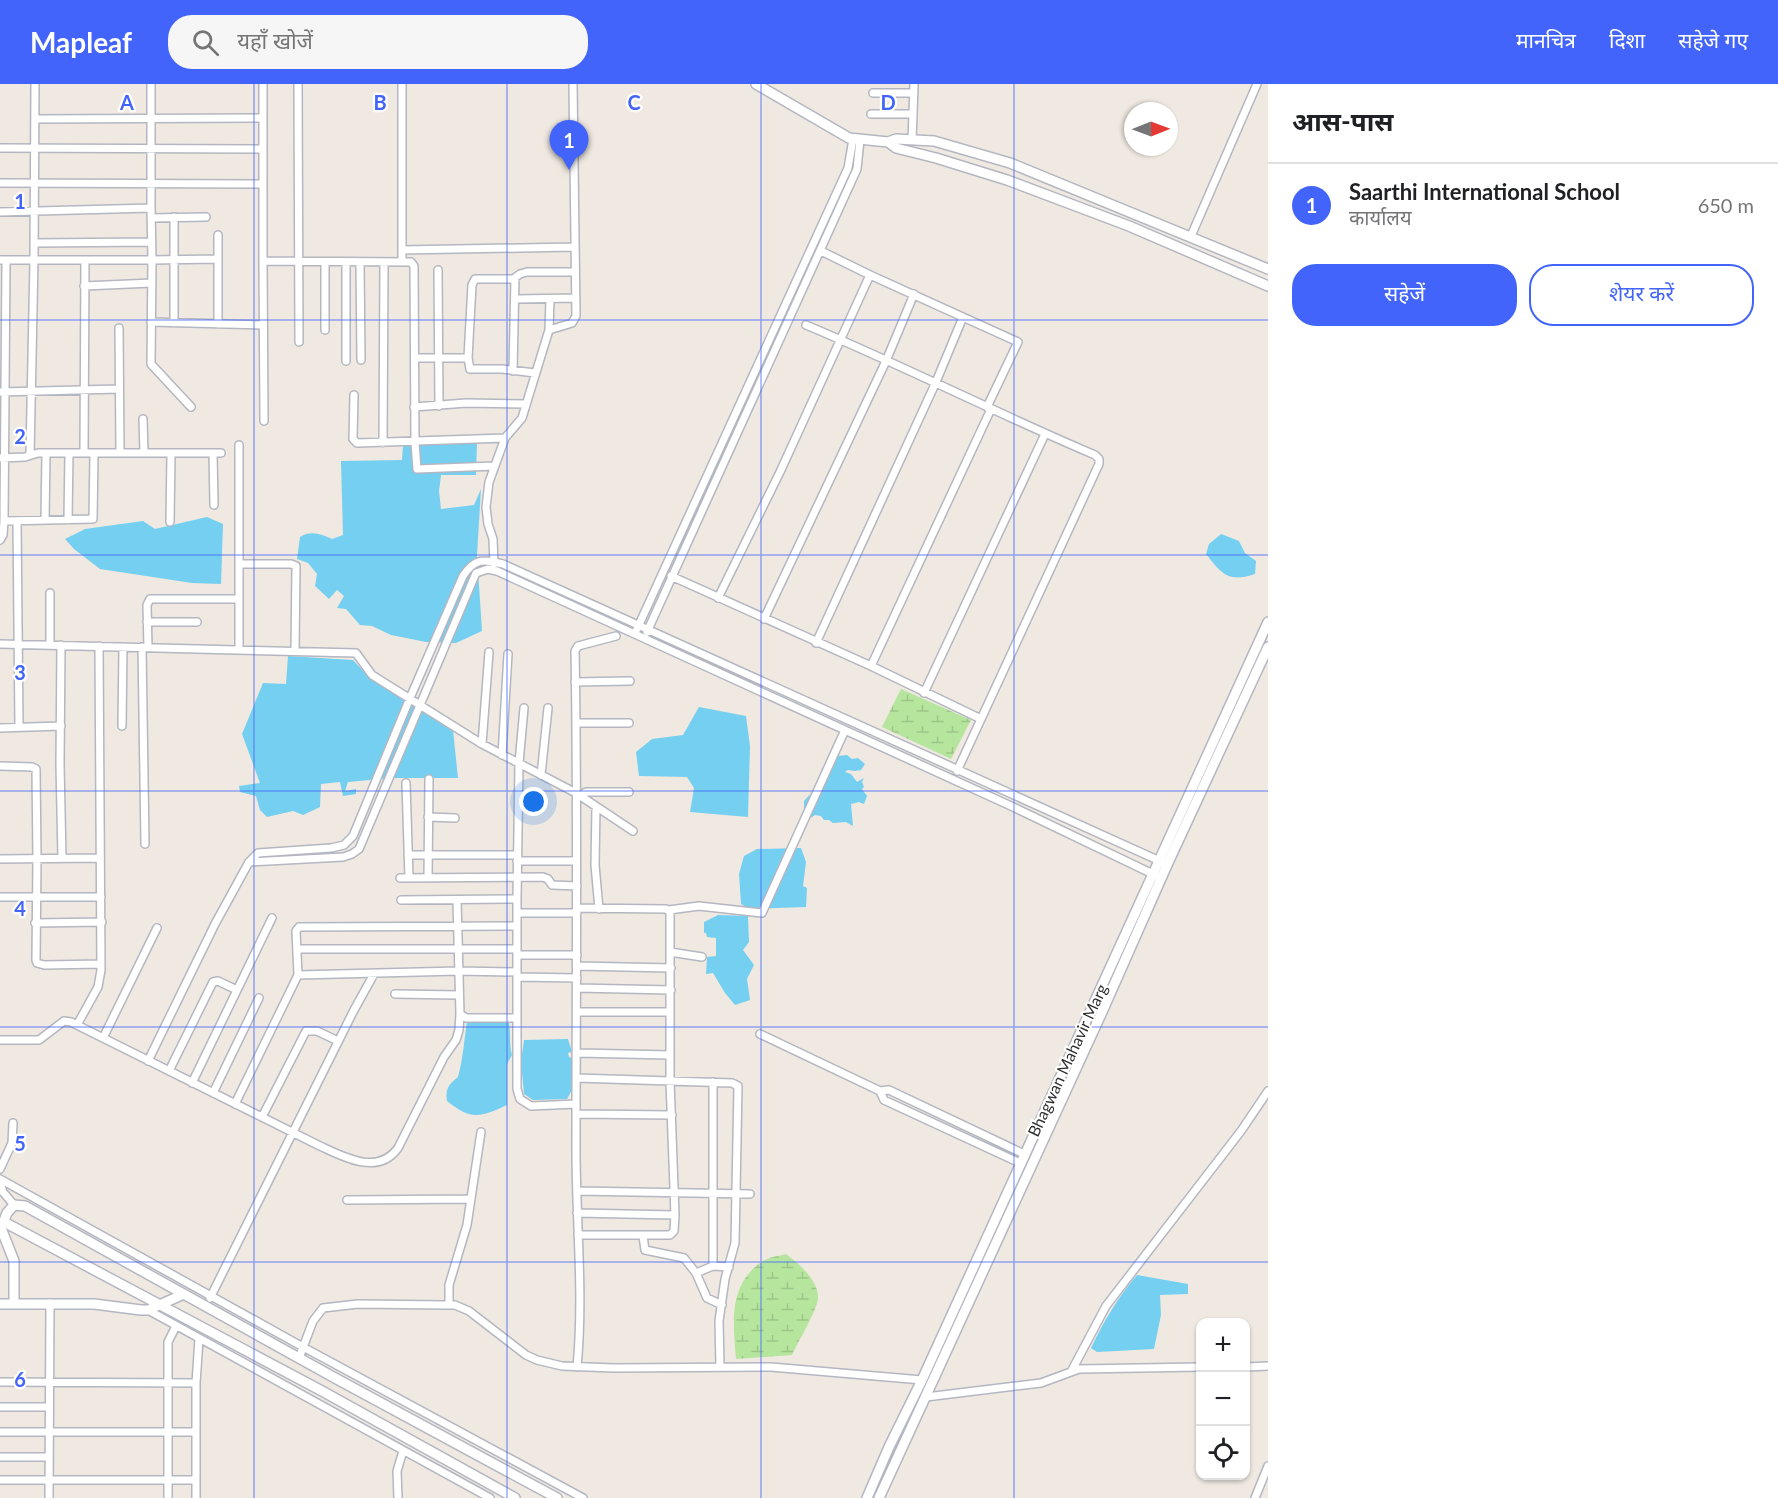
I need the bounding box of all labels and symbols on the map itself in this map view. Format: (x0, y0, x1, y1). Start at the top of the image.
text: A (119, 90, 134, 114)
text: B (373, 90, 387, 114)
text: C (627, 90, 641, 114)
text: D (880, 90, 896, 114)
north arrow (1124, 102, 1178, 156)
pin: 1 (550, 120, 588, 170)
text: 1 (14, 189, 26, 213)
text: 2 (14, 424, 26, 448)
text: 3 (14, 660, 26, 684)
your location (519, 787, 548, 816)
text: 4 (14, 896, 26, 920)
street label: Bhagwan Mahavir Marg (1023, 981, 1111, 1139)
text: 5 (14, 1131, 26, 1155)
text: 6 (14, 1367, 26, 1391)

